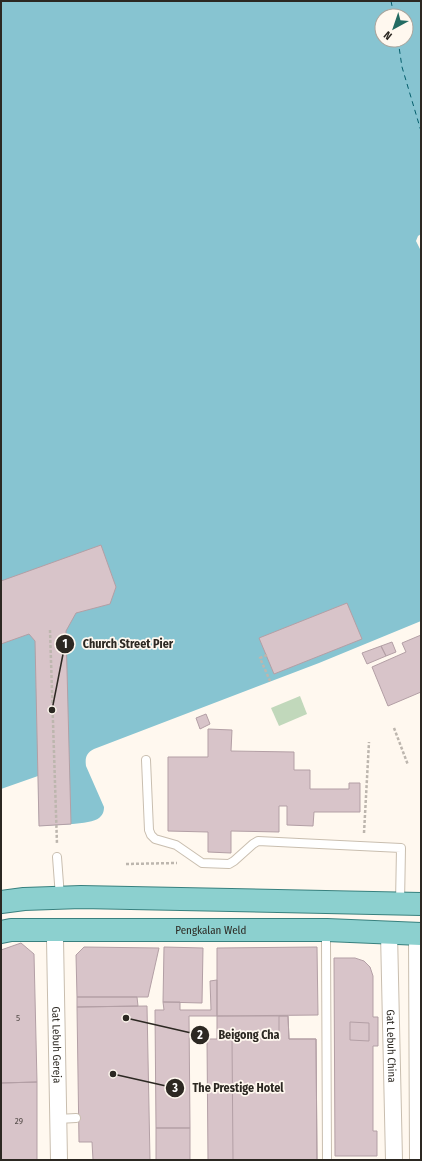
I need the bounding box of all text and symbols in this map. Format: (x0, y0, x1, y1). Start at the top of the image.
north arrow (374, 8, 414, 48)
text: N (381, 28, 395, 42)
callout: Church Street Pier (55, 632, 181, 656)
text: 1 (62, 637, 68, 651)
text: Church Street Pier (83, 637, 174, 651)
street label: Pengkalan Weld (175, 924, 246, 937)
street label: Gat Lebuh Gereja (50, 1006, 64, 1083)
street label: Gat Lebuh China (384, 1009, 399, 1083)
house number: 5 (16, 1013, 20, 1023)
callout: Beigong Cha (190, 1023, 287, 1047)
text: 2 (196, 1028, 203, 1042)
text: Beigong Cha (218, 1028, 280, 1042)
callout: The Prestige Hotel (165, 1076, 292, 1100)
text: 3 (171, 1081, 178, 1095)
text: The Prestige Hotel (192, 1081, 284, 1095)
house number: 29 (15, 1116, 23, 1126)

